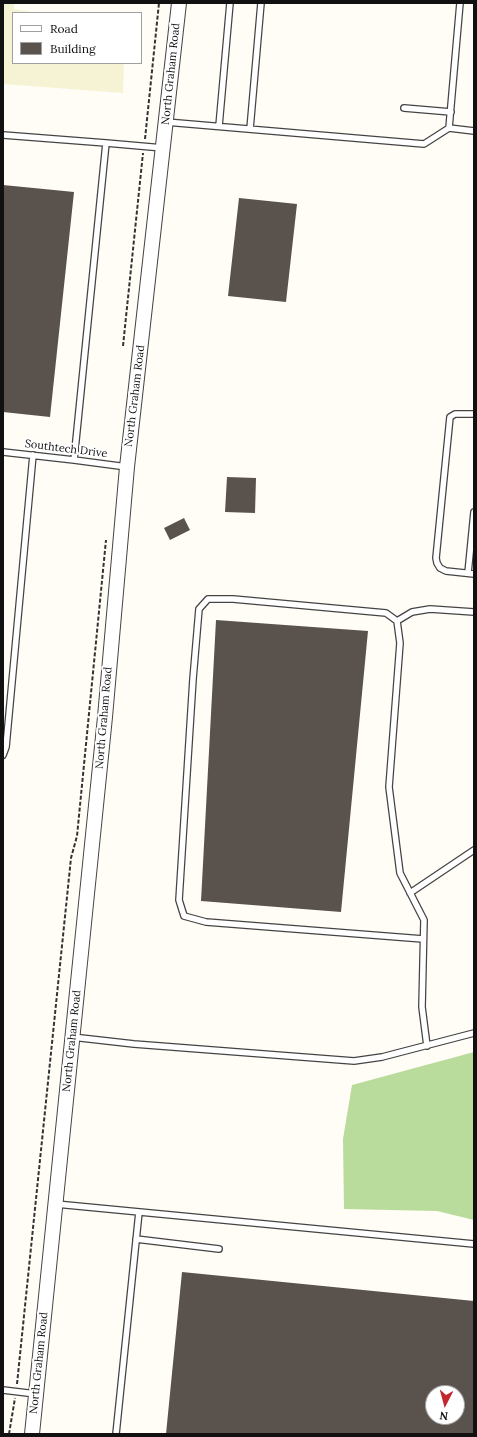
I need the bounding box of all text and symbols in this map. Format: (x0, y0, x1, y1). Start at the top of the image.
legend (12, 12, 142, 64)
text: Road (50, 21, 78, 36)
street label: North Graham Road (159, 22, 183, 126)
text: Building (50, 41, 96, 56)
street label: North Graham Road (122, 344, 148, 448)
street label: Southtech Drive (24, 437, 108, 461)
street label: North Graham Road (93, 666, 115, 770)
street label: North Graham Road (60, 989, 84, 1093)
street label: North Graham Road (27, 1311, 51, 1415)
north arrow (425, 1385, 465, 1425)
text: N (439, 1409, 449, 1423)

